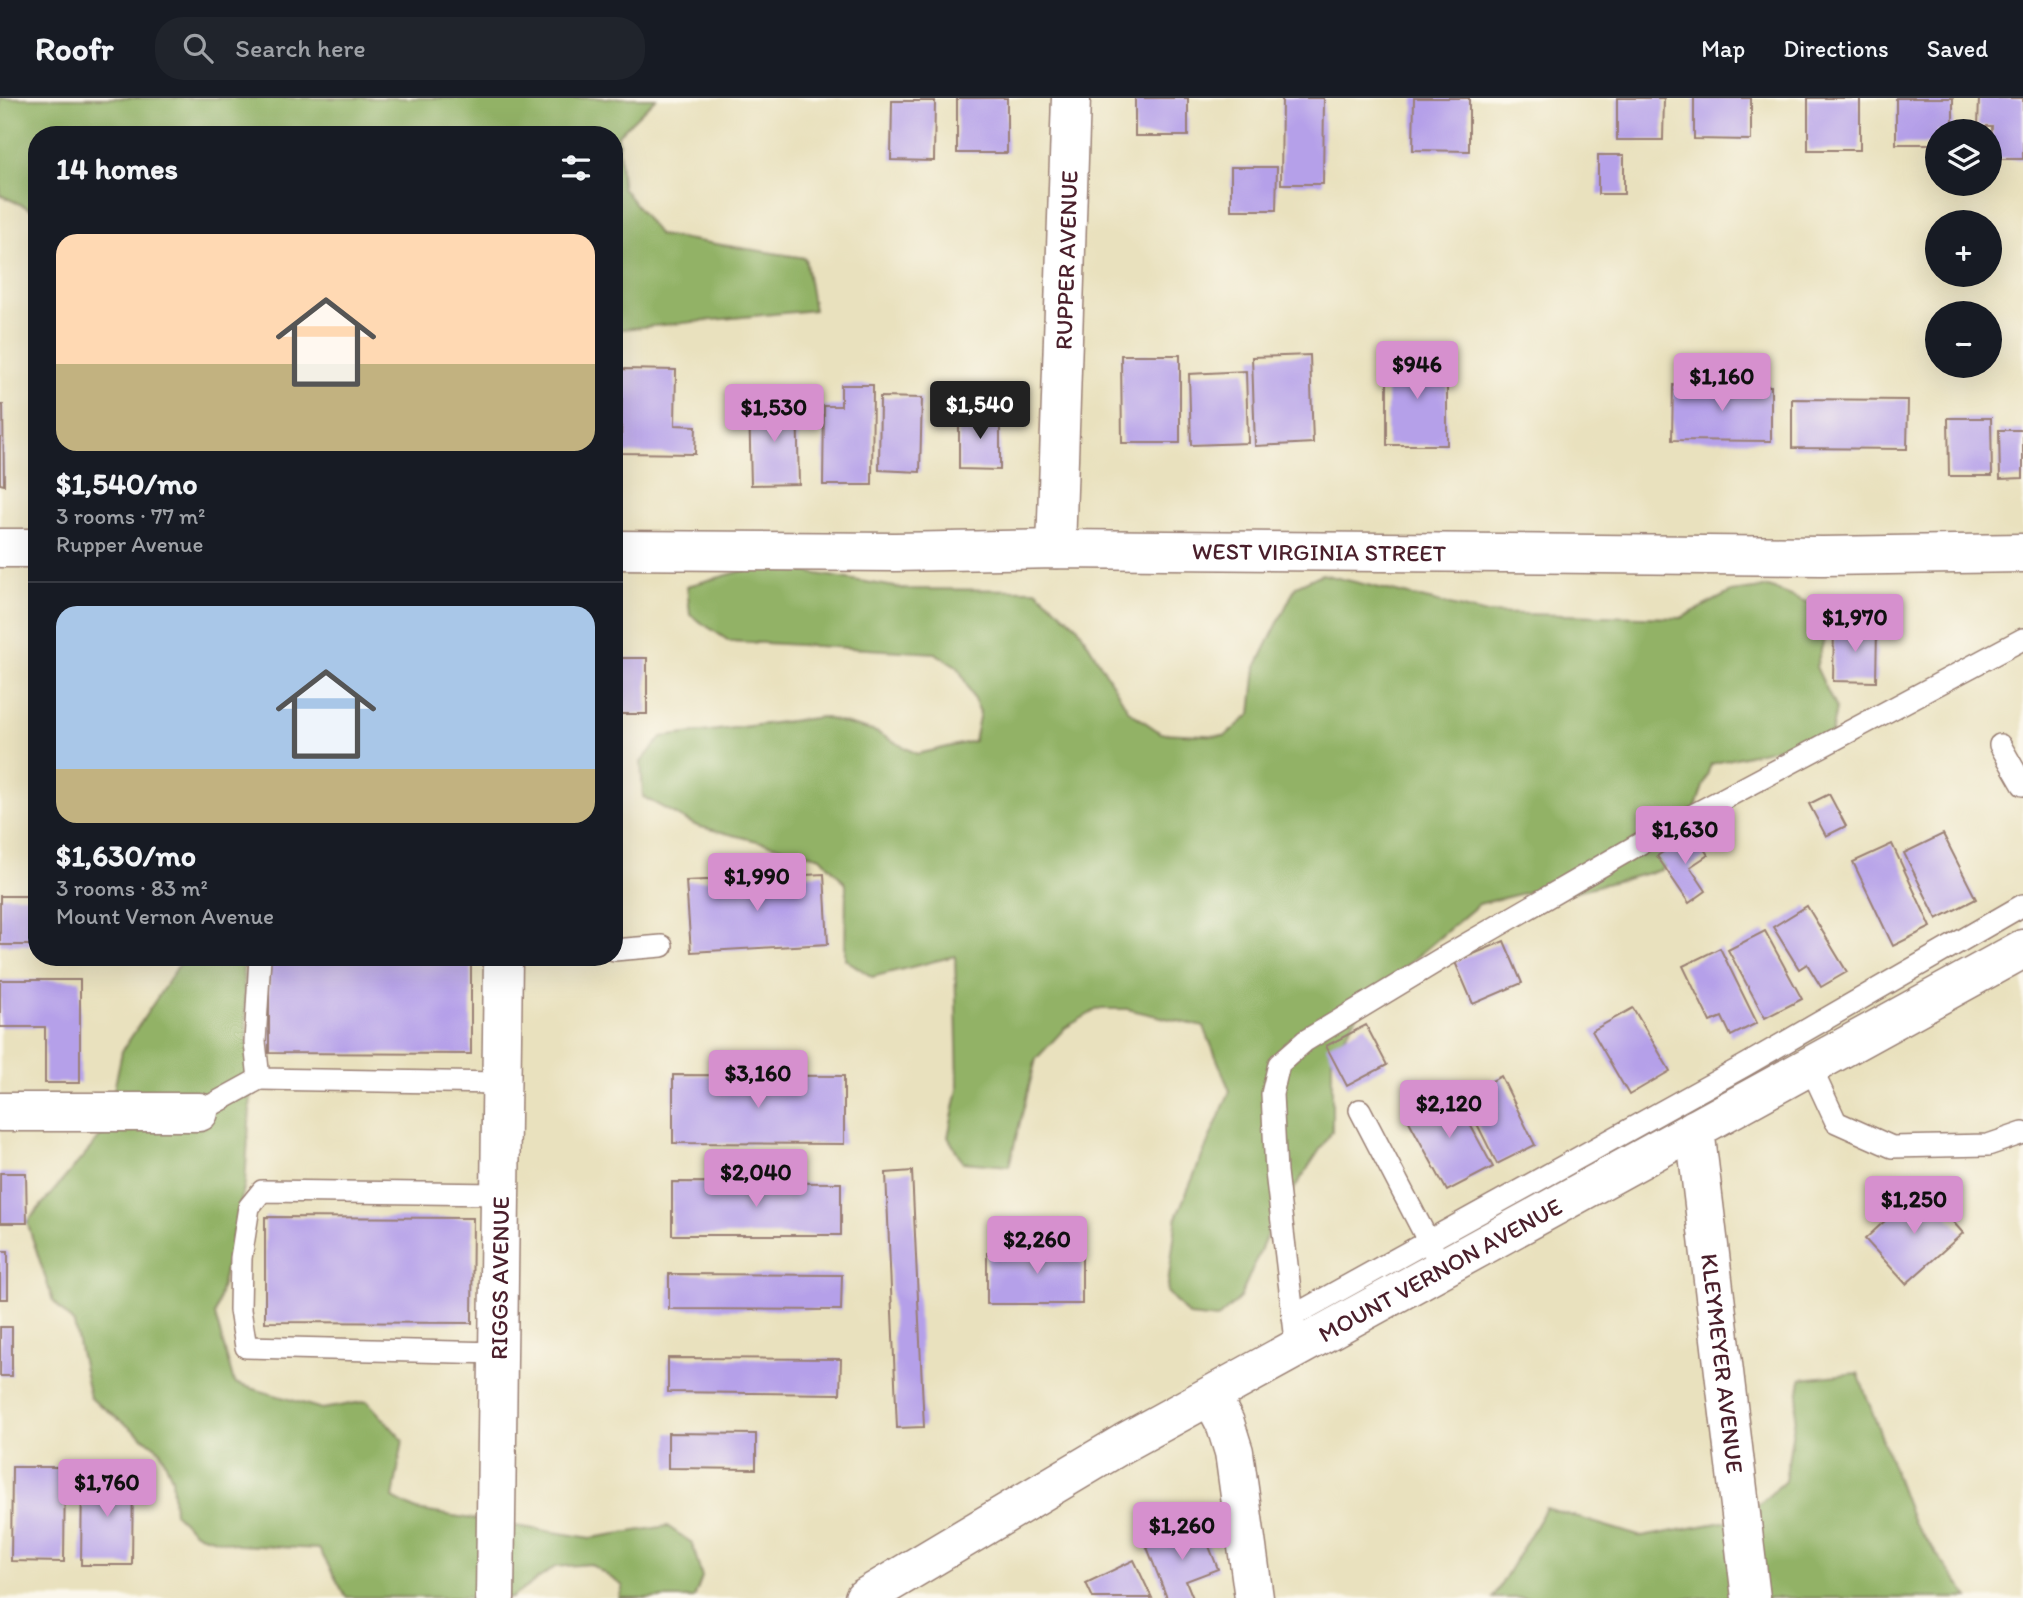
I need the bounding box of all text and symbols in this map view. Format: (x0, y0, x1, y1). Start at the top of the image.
search box (155, 17, 645, 80)
text: Roofr (35, 29, 113, 68)
icon: search (179, 29, 217, 67)
text: Search here (235, 32, 366, 64)
text: Map (1701, 34, 1745, 63)
text: Directions (1783, 34, 1889, 63)
text: Saved (1927, 34, 1988, 63)
map controls (1925, 119, 2002, 378)
button: layers (1925, 119, 2002, 196)
icon: filters (557, 149, 595, 187)
text: 14 homes (56, 150, 178, 187)
street label: RUPPER AVENUE (1048, 170, 1083, 350)
button: + (1925, 210, 2002, 287)
icon: home (263, 279, 389, 405)
button: − (1925, 301, 2002, 378)
pin: $946 (1376, 342, 1458, 401)
text: $946 (1392, 350, 1442, 378)
pin: $1,160 (1665, 354, 1779, 413)
text: $1,160 (1690, 362, 1754, 390)
pin: $1,540 (923, 382, 1037, 441)
pin: $1,530 (717, 384, 831, 444)
text: $1,540 (946, 390, 1014, 418)
text: $1,530 (741, 393, 807, 421)
text: $1,540/mo (56, 465, 198, 502)
text: 3 rooms · 77 m² (56, 502, 206, 530)
text: Rupper Avenue (56, 530, 203, 558)
street label: WEST VIRGINIA STREET (1192, 536, 1447, 567)
pin: $1,970 (1798, 594, 1912, 654)
text: $1,970 (1822, 603, 1888, 631)
icon: home (263, 651, 389, 777)
pin: $1,630 (1628, 806, 1742, 866)
text: $1,630 (1652, 815, 1718, 843)
text: $1,630/mo (56, 837, 196, 874)
pin: $1,990 (700, 854, 814, 913)
text: $1,990 (724, 862, 790, 890)
text: 3 rooms · 83 m² (56, 874, 208, 902)
text: Mount Vernon Avenue (56, 902, 274, 930)
pin: $3,160 (701, 1051, 815, 1110)
text: $3,160 (725, 1059, 791, 1087)
pin: $2,120 (1392, 1080, 1506, 1140)
text: $2,120 (1416, 1089, 1482, 1117)
pin: $2,040 (699, 1150, 813, 1209)
text: $2,040 (720, 1158, 792, 1186)
pin: $1,250 (1857, 1176, 1971, 1236)
text: $1,250 (1881, 1185, 1947, 1213)
street label: MOUNT VERNON AVENUE (1313, 1191, 1566, 1348)
street label: RIGGS AVENUE (483, 1196, 515, 1360)
pin: $2,260 (980, 1216, 1094, 1276)
text: $2,260 (1003, 1225, 1071, 1253)
street label: KLEYMEYER AVENUE (1695, 1252, 1750, 1475)
pin: $1,760 (50, 1460, 164, 1519)
text: $1,760 (74, 1468, 140, 1496)
pin: $1,260 (1125, 1502, 1239, 1562)
text: $1,260 (1149, 1511, 1215, 1539)

